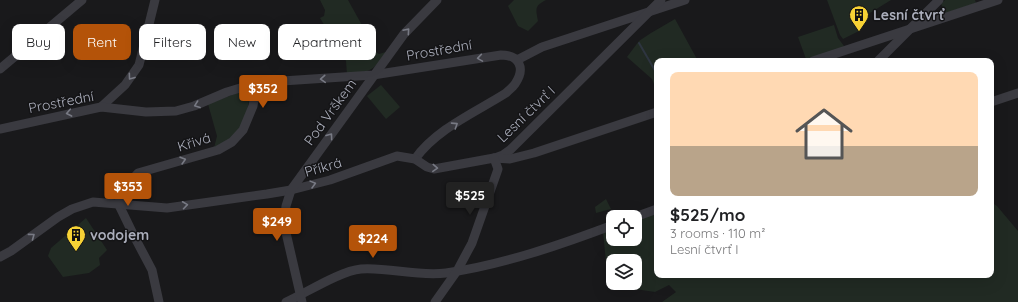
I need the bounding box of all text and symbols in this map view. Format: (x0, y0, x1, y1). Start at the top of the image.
building icon: Lesní čtvrť (848, 4, 870, 32)
place label: Lesní čtvrť (873, 6, 945, 24)
chip: Buy (12, 24, 65, 60)
chip: Rent (73, 24, 131, 60)
chip: Filters (139, 24, 206, 60)
chip: New (214, 24, 270, 60)
chip: Apartment (278, 24, 376, 60)
one-way arrow (402, 28, 410, 36)
street label: Prostřední (405, 35, 473, 65)
one-way arrow (477, 53, 483, 61)
one-way arrow (129, 72, 136, 79)
one-way arrow (320, 74, 326, 83)
pin: $352 (239, 75, 287, 109)
street label: Pod Vrškem (300, 75, 360, 149)
text: $352 (248, 80, 278, 96)
street label: Lesní čtvrť I (493, 82, 559, 146)
street label: Prostřední (27, 87, 95, 117)
icon: home (788, 98, 860, 170)
one-way arrow (194, 100, 201, 109)
one-way arrow (66, 109, 72, 117)
one-way arrow (451, 122, 458, 129)
street label: Křivá (175, 128, 213, 156)
one-way arrow (325, 133, 332, 140)
street label: Příkrá (302, 153, 344, 181)
one-way arrow (180, 156, 187, 165)
one-way arrow (432, 163, 438, 172)
pin: $353 (104, 173, 152, 207)
text: $353 (113, 178, 143, 194)
one-way arrow (309, 181, 316, 189)
pin: $525 (446, 182, 494, 216)
text: $525 (455, 187, 485, 203)
one-way arrow (181, 201, 188, 210)
text: $525/mo (670, 204, 745, 225)
pin: $249 (253, 208, 301, 242)
map controls (606, 210, 642, 290)
button: locate (606, 210, 642, 246)
text: $249 (262, 213, 292, 229)
building icon: vodojem (65, 224, 87, 252)
pin: $224 (349, 225, 397, 259)
text: 3 rooms · 110 m² (670, 225, 765, 241)
place label: vodojem (90, 226, 149, 244)
text: $224 (358, 230, 388, 246)
one-way arrow (28, 233, 35, 240)
text: Lesní čtvrť I (670, 241, 738, 257)
button: layers (606, 254, 642, 290)

